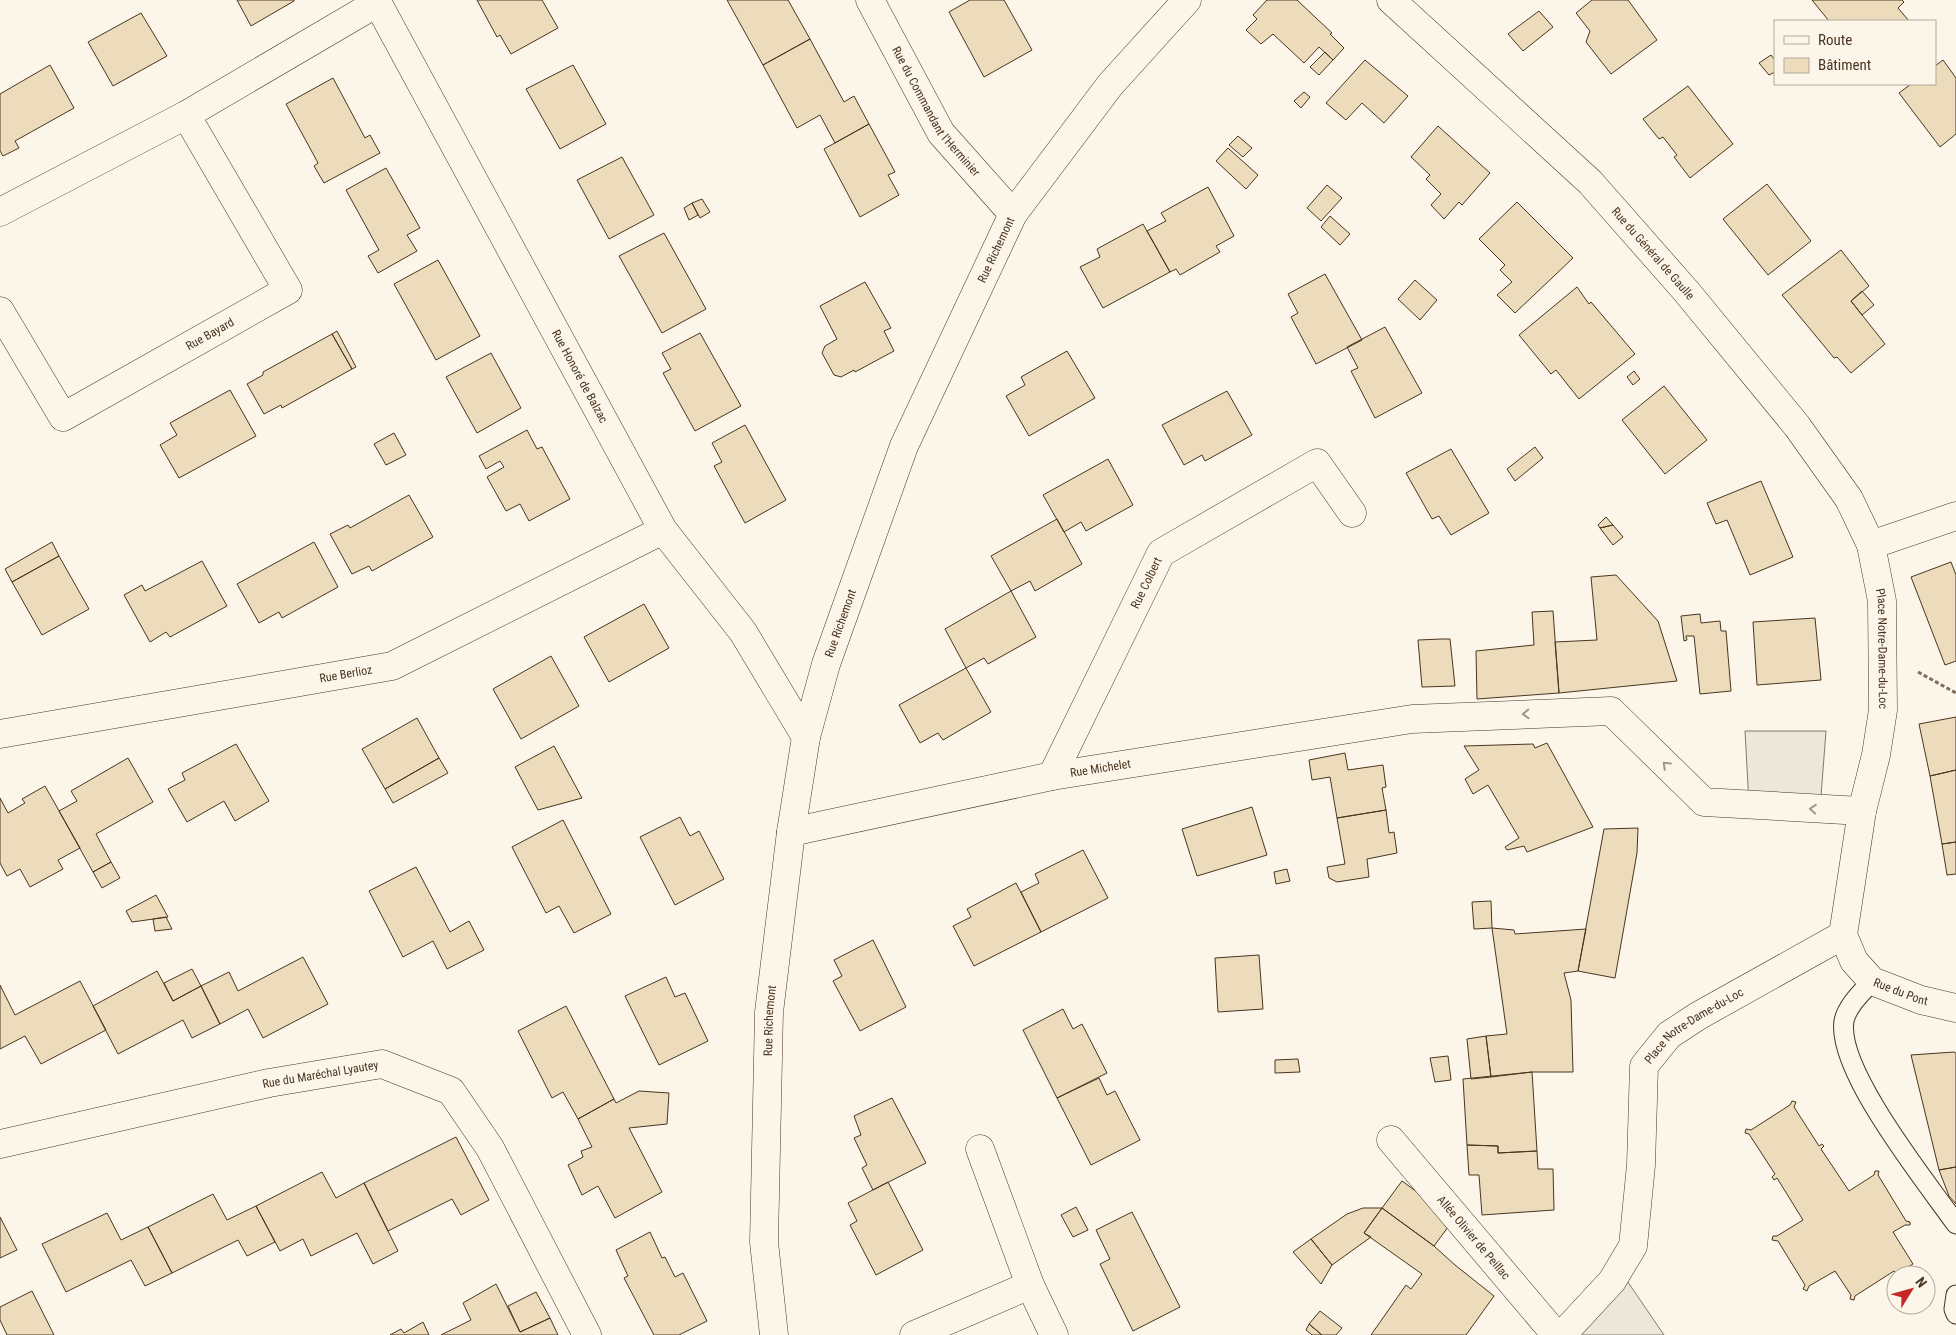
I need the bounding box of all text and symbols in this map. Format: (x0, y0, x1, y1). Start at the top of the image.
legend (1774, 20, 1936, 85)
text: Route (1818, 31, 1852, 49)
street label: Rue du Commandant l'Herminier (889, 44, 983, 179)
text: Bâtiment (1818, 56, 1871, 74)
street label: Rue du Général de Gaulle (1609, 205, 1697, 303)
street label: Rue Richemont (975, 214, 1018, 285)
street label: Rue Bayard (183, 315, 236, 353)
street label: Rue Honoré de Balzac (549, 327, 611, 426)
street label: Rue Colbert (1128, 555, 1165, 611)
street label: Rue Richemont (822, 587, 859, 659)
street label: Place Notre-Dame-du-Loc (1873, 587, 1890, 709)
street label: Rue Berlioz (318, 663, 373, 685)
one-way arrow (1522, 709, 1530, 719)
street label: Rue Michelet (1069, 757, 1132, 780)
one-way arrow (1663, 762, 1672, 771)
one-way arrow (1809, 803, 1817, 814)
street label: Rue du Pont (1872, 975, 1930, 1008)
street label: Rue Richemont (761, 984, 779, 1056)
street label: Place Notre-Dame-du-Loc (1642, 985, 1746, 1067)
street label: Rue du Maréchal Lyautey (261, 1058, 379, 1091)
street label: Allée Olivier de Peillac (1434, 1193, 1513, 1283)
north arrow (1886, 1265, 1936, 1315)
text: N (1912, 1274, 1930, 1290)

